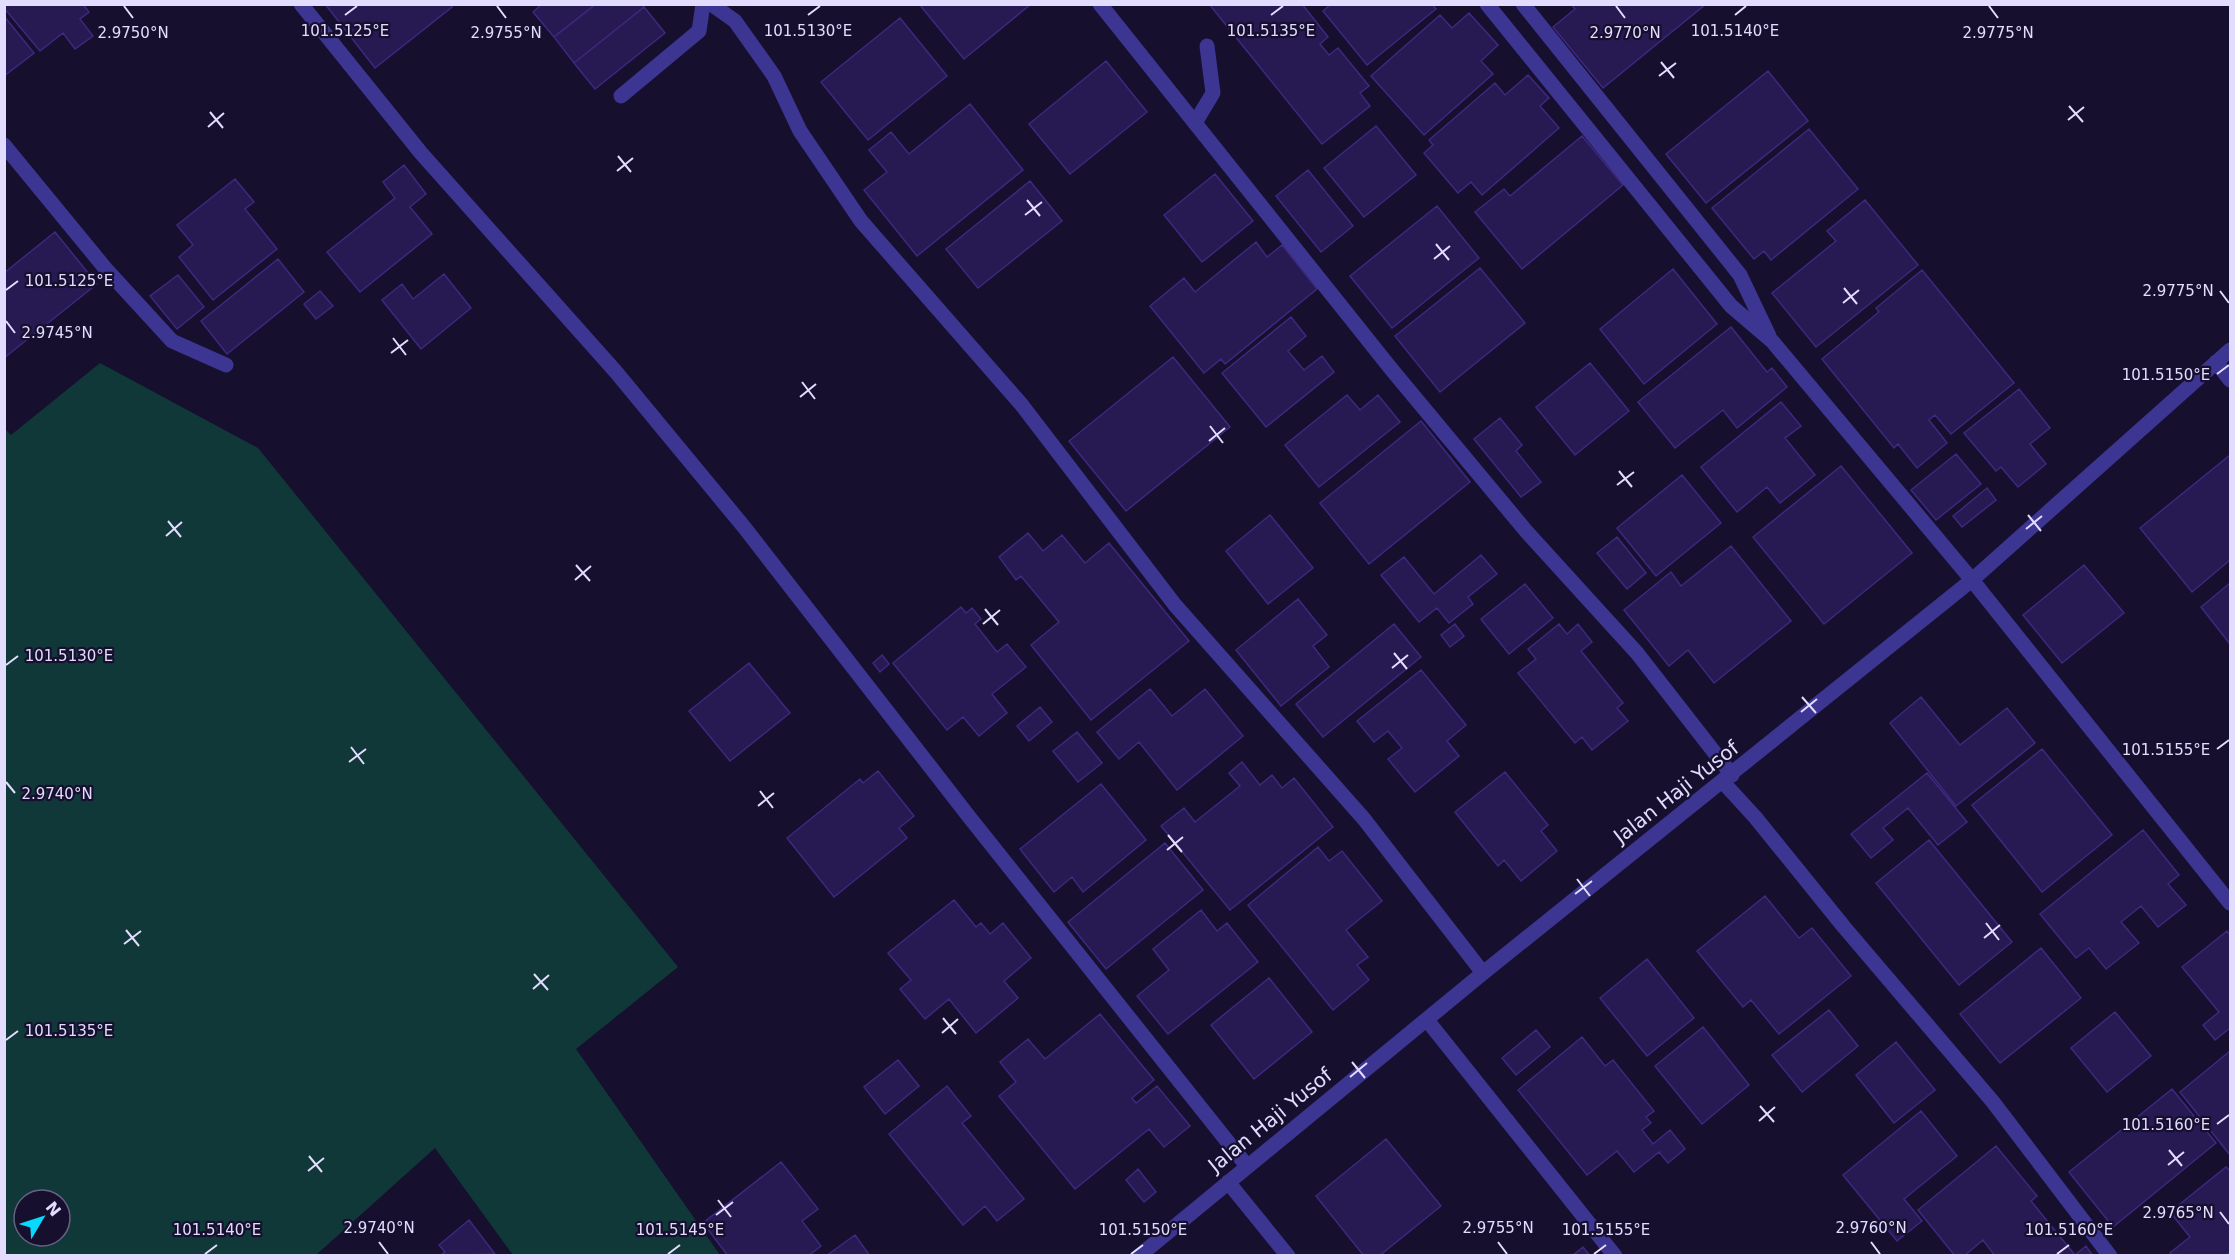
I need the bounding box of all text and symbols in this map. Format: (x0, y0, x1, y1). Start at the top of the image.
text: 101.5125°E (301, 22, 389, 40)
text: 101.5130°E (764, 22, 852, 40)
text: 101.5135°E (1227, 22, 1315, 40)
text: 101.5140°E (1691, 22, 1779, 40)
text: 2.9750°N (97, 24, 169, 42)
text: 2.9755°N (470, 24, 542, 42)
text: 2.9770°N (1589, 24, 1661, 42)
text: 2.9775°N (1962, 24, 2034, 42)
text: 101.5125°E (25, 272, 113, 290)
text: 2.9775°N (2142, 282, 2214, 300)
text: 2.9745°N (21, 324, 93, 342)
text: 101.5150°E (2122, 366, 2210, 384)
text: 101.5130°E (25, 647, 113, 665)
street label: Jalan Haji Yusof (1607, 735, 1744, 849)
text: 101.5155°E (2122, 741, 2210, 759)
text: 2.9740°N (21, 785, 93, 803)
text: 101.5135°E (25, 1022, 113, 1040)
street label: Jalan Haji Yusof (1202, 1062, 1337, 1178)
text: 101.5160°E (2122, 1116, 2210, 1134)
north arrow (12, 1188, 72, 1248)
text: N (42, 1198, 65, 1220)
text: 2.9765°N (2142, 1204, 2214, 1222)
text: 2.9740°N (343, 1219, 415, 1237)
text: 2.9755°N (1462, 1219, 1534, 1237)
text: 2.9760°N (1835, 1219, 1907, 1237)
text: 101.5140°E (173, 1221, 261, 1239)
text: 101.5145°E (636, 1221, 724, 1239)
text: 101.5150°E (1099, 1221, 1187, 1239)
text: 101.5155°E (1562, 1221, 1650, 1239)
text: 101.5160°E (2025, 1221, 2113, 1239)

